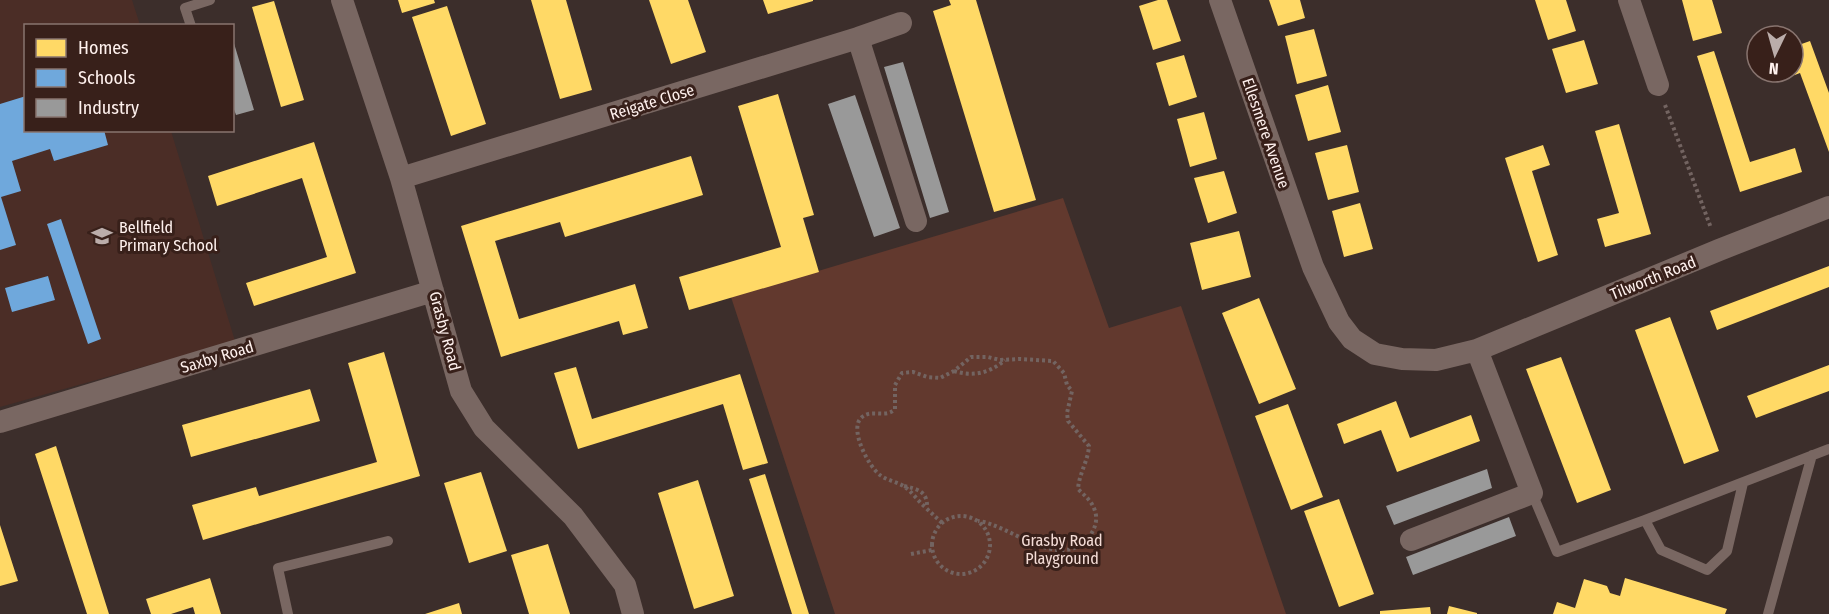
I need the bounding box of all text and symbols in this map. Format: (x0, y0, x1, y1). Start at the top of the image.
legend (24, 24, 234, 132)
north arrow (1745, 24, 1805, 84)
text: Homes (78, 37, 129, 59)
text: N (1768, 59, 1779, 78)
text: Schools (78, 67, 136, 89)
street label: Ellesmere Avenue (1238, 75, 1294, 191)
street label: Reigate Close (607, 80, 697, 124)
text: Industry (78, 97, 139, 119)
place label: Bellfield Primary School (119, 218, 218, 255)
school or university icon: Bellfield Primary School (90, 224, 114, 248)
street label: Tilworth Road (1607, 252, 1699, 304)
street label: Grasby Road (425, 289, 465, 373)
street label: Saxby Road (178, 337, 256, 377)
park label: Grasby Road Playground (1021, 531, 1103, 568)

